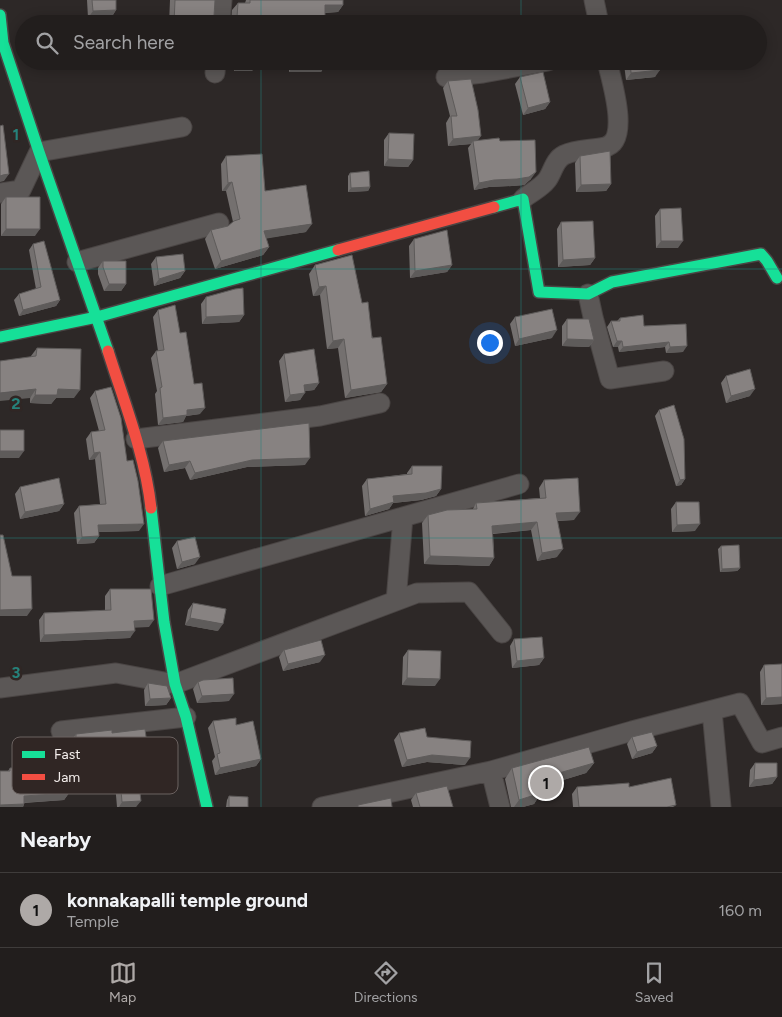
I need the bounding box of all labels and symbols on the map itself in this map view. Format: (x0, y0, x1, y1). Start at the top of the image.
text: 1 (13, 125, 19, 144)
your location (477, 330, 503, 356)
text: 2 (11, 394, 21, 413)
text: 3 (12, 663, 21, 682)
legend (12, 737, 178, 794)
text: Fast (54, 746, 80, 763)
pin: 1 (530, 764, 562, 802)
text: Jam (54, 769, 80, 786)

